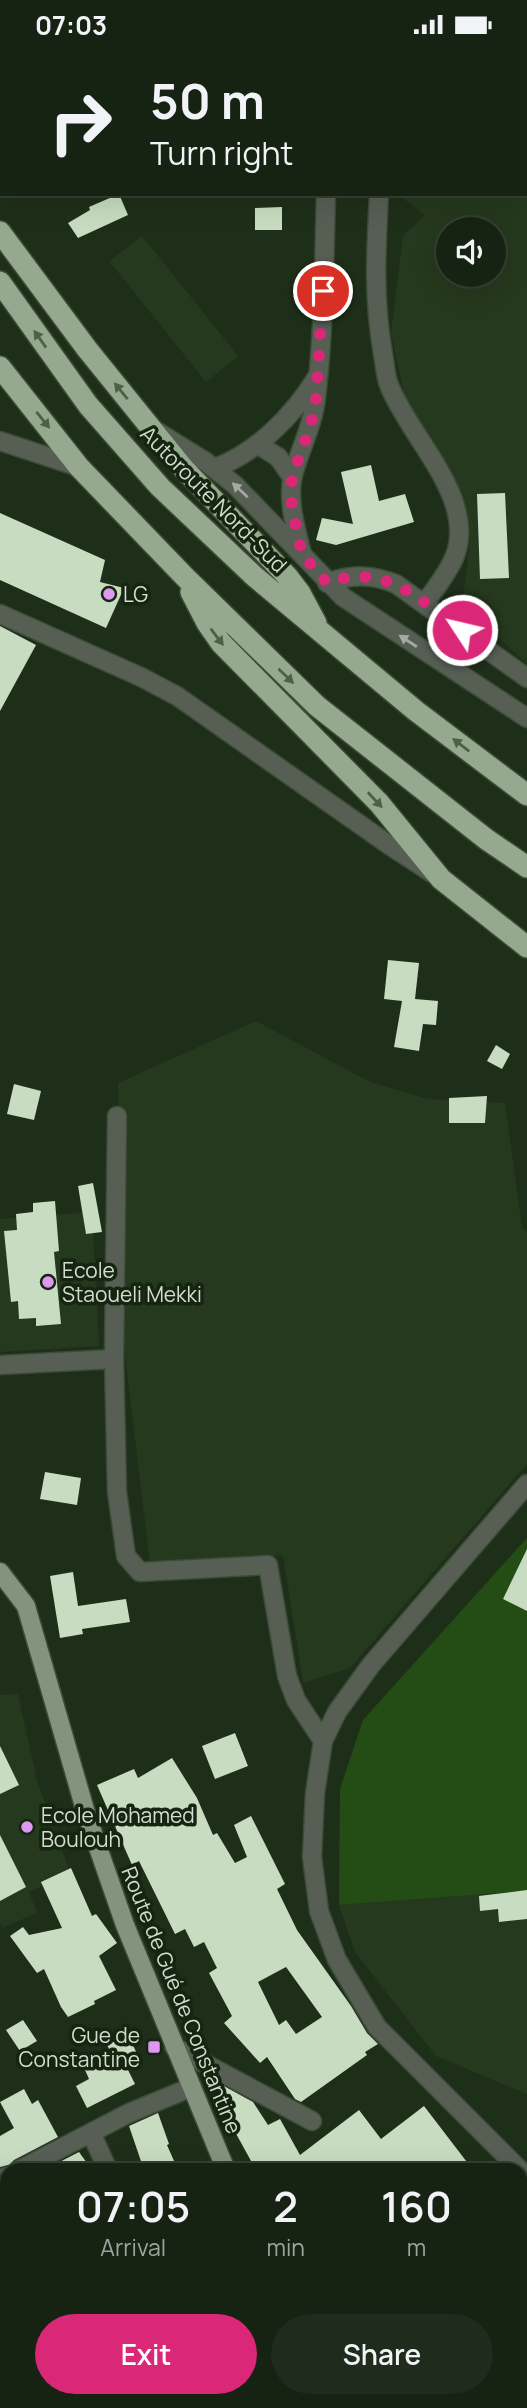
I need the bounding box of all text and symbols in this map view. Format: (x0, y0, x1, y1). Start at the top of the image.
text: 07:03 (35, 7, 107, 43)
text: 50 m (150, 67, 265, 134)
icon: right (35, 77, 126, 168)
text: Turn right (150, 131, 293, 175)
map controls (436, 217, 506, 287)
button: sound (436, 217, 506, 287)
pin (293, 261, 353, 321)
icon: arrive (304, 272, 342, 310)
one-way arrow (33, 330, 47, 348)
one-way arrow (113, 382, 128, 400)
one-way arrow (35, 411, 50, 429)
street label: Autoroute Nord-Sud (135, 420, 293, 578)
one-way arrow (231, 482, 249, 498)
place label: LG (123, 580, 148, 608)
marker: LG (101, 586, 117, 602)
position arrow (425, 593, 499, 667)
one-way arrow (210, 627, 225, 645)
one-way arrow (398, 635, 417, 648)
one-way arrow (277, 668, 294, 684)
one-way arrow (452, 738, 470, 753)
one-way arrow (367, 791, 383, 808)
place label: Ecole Staoueli Mekki (62, 1256, 202, 1308)
marker: Ecole Staoueli Mekki (40, 1274, 56, 1290)
place label: Ecole Mohamed Boulouh (41, 1801, 195, 1853)
marker: Ecole Mohamed Boulouh (19, 1819, 35, 1835)
street label: Route de Gué de Constantine (116, 1862, 248, 2138)
place label: Gue de Constantine (19, 2021, 140, 2073)
marker: Gue de Constantine (146, 2039, 162, 2055)
text: 07:05 (76, 2177, 190, 2235)
text: 2 (273, 2177, 298, 2235)
text: 160 (381, 2177, 452, 2235)
text: Arrival (100, 2231, 166, 2263)
text: min (266, 2231, 305, 2263)
text: m (407, 2231, 426, 2263)
button: Exit (35, 2314, 257, 2394)
button: Share (271, 2314, 493, 2394)

